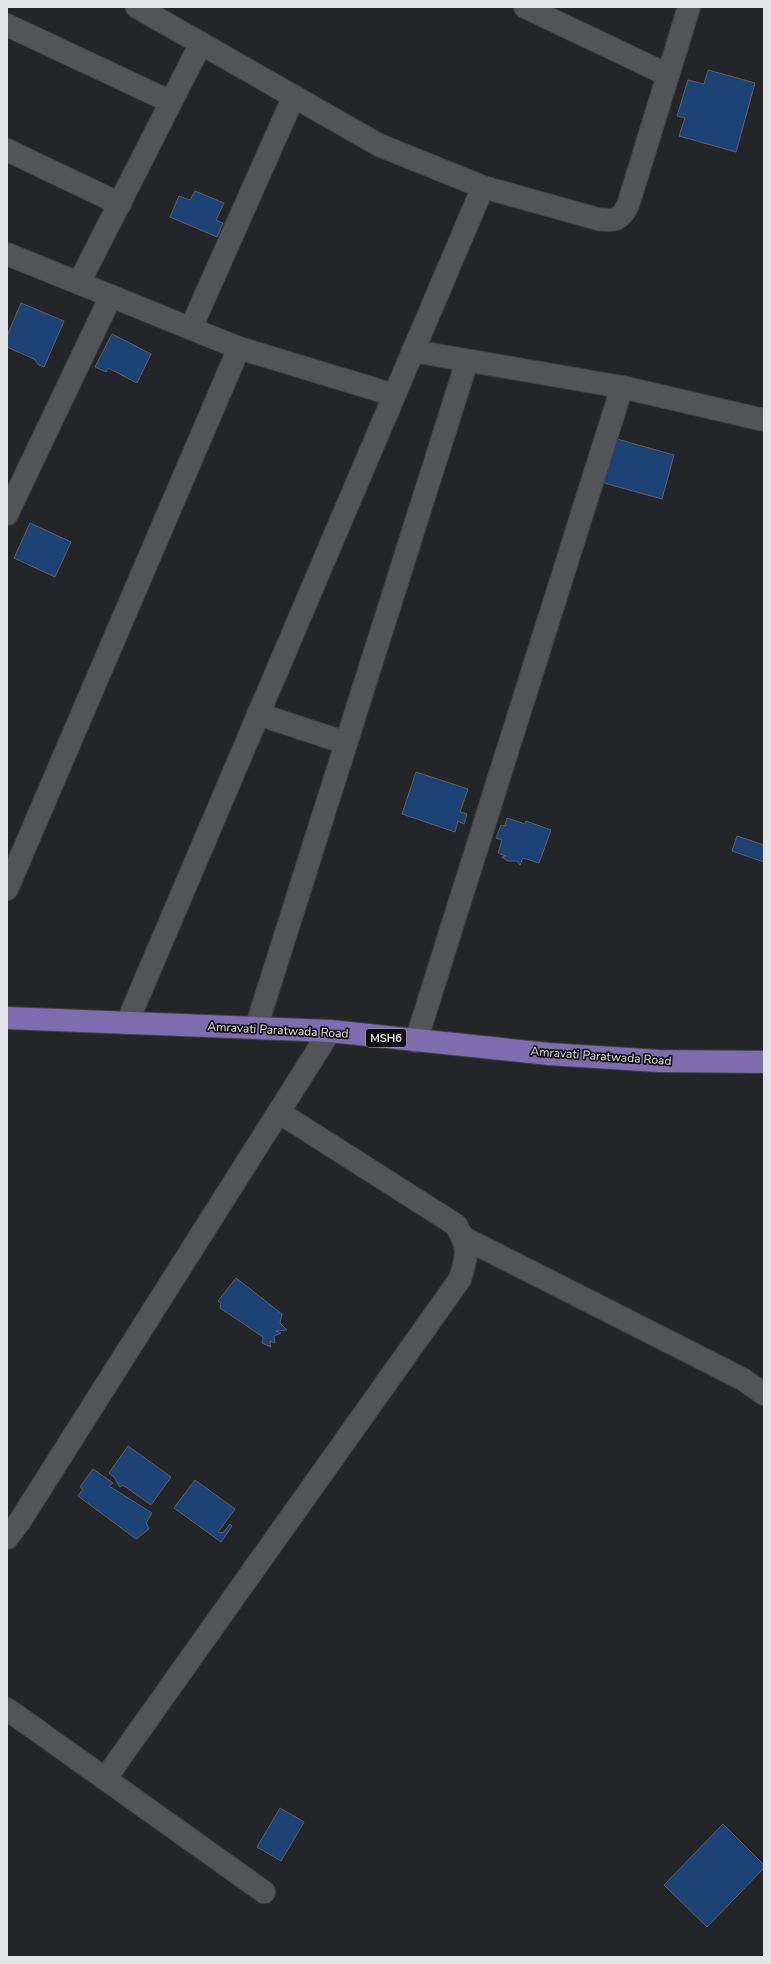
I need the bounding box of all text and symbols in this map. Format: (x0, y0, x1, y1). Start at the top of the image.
street label: Amravati Paratwada Road (207, 1018, 349, 1042)
road number: MSH6 (366, 1029, 406, 1047)
street label: Amravati Paratwada Road (530, 1043, 672, 1069)

